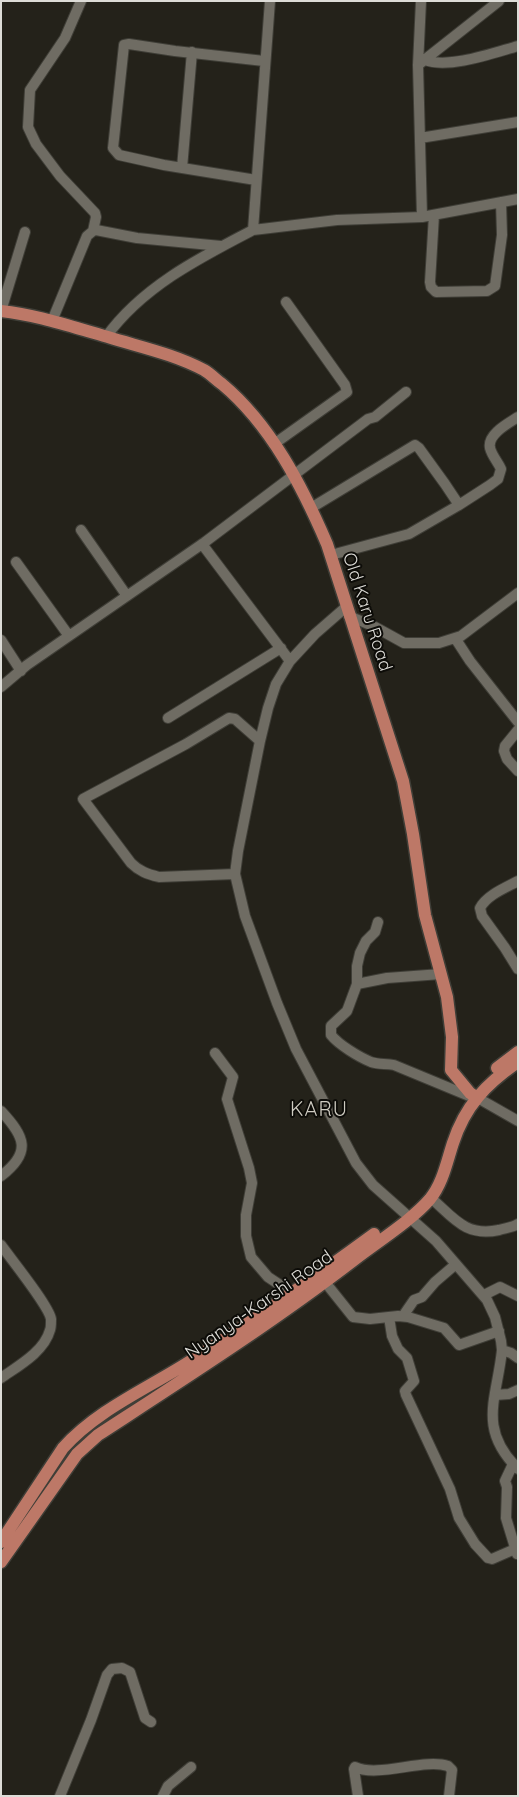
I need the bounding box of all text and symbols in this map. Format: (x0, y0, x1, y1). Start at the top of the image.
street label: Old Karu Road (338, 550, 396, 674)
district label: KARU (290, 1098, 348, 1122)
street label: Nyanya-Karshi Road (181, 1246, 337, 1364)

